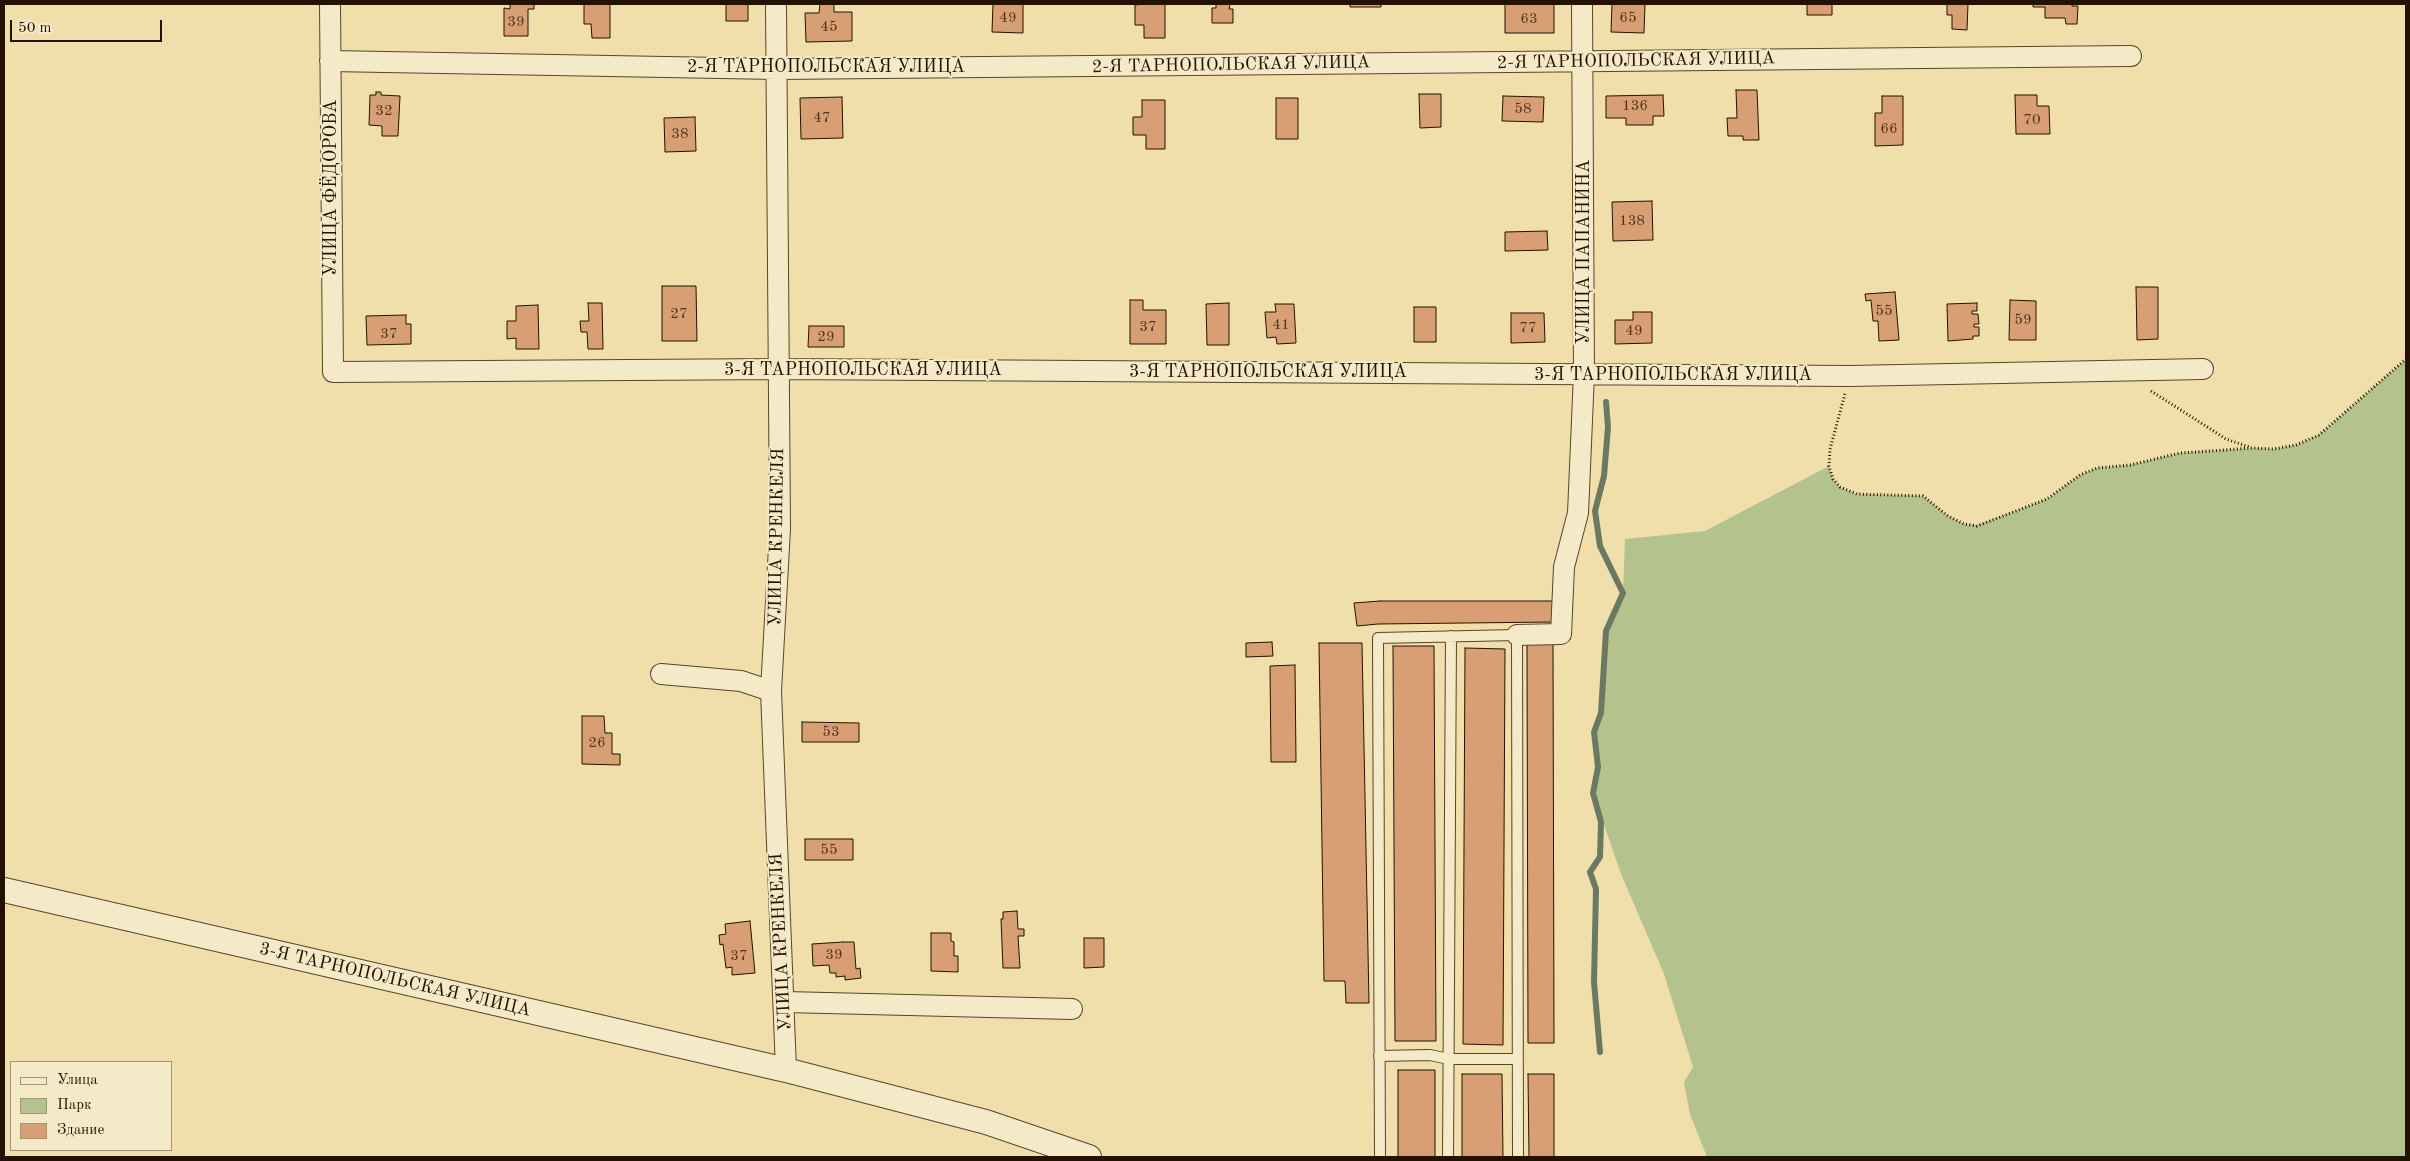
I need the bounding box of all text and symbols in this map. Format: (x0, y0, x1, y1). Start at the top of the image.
house number: 49 (999, 9, 1017, 27)
house number: 65 (1619, 9, 1637, 27)
scale bar (12, 10, 165, 42)
house number: 63 (1520, 10, 1538, 28)
house number: 39 (507, 13, 525, 31)
house number: 45 (820, 18, 838, 36)
text: 50 m (18, 21, 52, 36)
street label: 2-Я ТАРНОПОЛЬСКАЯ УЛИЦА (1497, 48, 1775, 74)
street label: 2-Я ТАРНОПОЛЬСКАЯ УЛИЦА (1092, 52, 1370, 78)
street label: 2-Я ТАРНОПОЛЬСКАЯ УЛИЦА (687, 56, 965, 78)
house number: 136 (1622, 97, 1648, 115)
street label: УЛИЦА ФЁДОРОВА (320, 99, 342, 277)
house number: 58 (1514, 100, 1532, 118)
house number: 32 (375, 102, 393, 120)
house number: 47 (813, 109, 831, 127)
house number: 70 (2023, 111, 2041, 129)
house number: 66 (1880, 120, 1898, 138)
house number: 38 (671, 125, 689, 143)
street label: УЛИЦА ПАПАНИНА (1573, 159, 1595, 345)
house number: 138 (1619, 212, 1645, 230)
house number: 55 (1875, 302, 1893, 320)
house number: 27 (670, 305, 688, 323)
house number: 59 (2014, 311, 2032, 329)
house number: 41 (1272, 316, 1290, 334)
house number: 37 (1139, 318, 1157, 336)
house number: 77 (1519, 319, 1537, 337)
house number: 49 (1625, 322, 1643, 340)
house number: 37 (380, 325, 398, 343)
house number: 29 (817, 328, 835, 346)
street label: 3-Я ТАРНОПОЛЬСКАЯ УЛИЦА (724, 359, 1002, 381)
street label: 3-Я ТАРНОПОЛЬСКАЯ УЛИЦА (1129, 361, 1407, 383)
street label: 3-Я ТАРНОПОЛЬСКАЯ УЛИЦА (1534, 364, 1812, 386)
street label: УЛИЦА КРЕНКЕЛЯ (765, 448, 789, 626)
house number: 53 (822, 723, 840, 741)
house number: 26 (588, 734, 606, 752)
house number: 55 (820, 841, 838, 859)
street label: УЛИЦА КРЕНКЕЛЯ (766, 852, 796, 1032)
street label: 3-Я ТАРНОПОЛЬСКАЯ УЛИЦА (257, 938, 533, 1022)
house number: 39 (825, 946, 843, 964)
house number: 37 (730, 947, 748, 965)
legend (10, 1061, 172, 1151)
text: Улица (57, 1073, 98, 1088)
text: Парк (57, 1098, 92, 1113)
text: Здание (57, 1123, 104, 1138)

